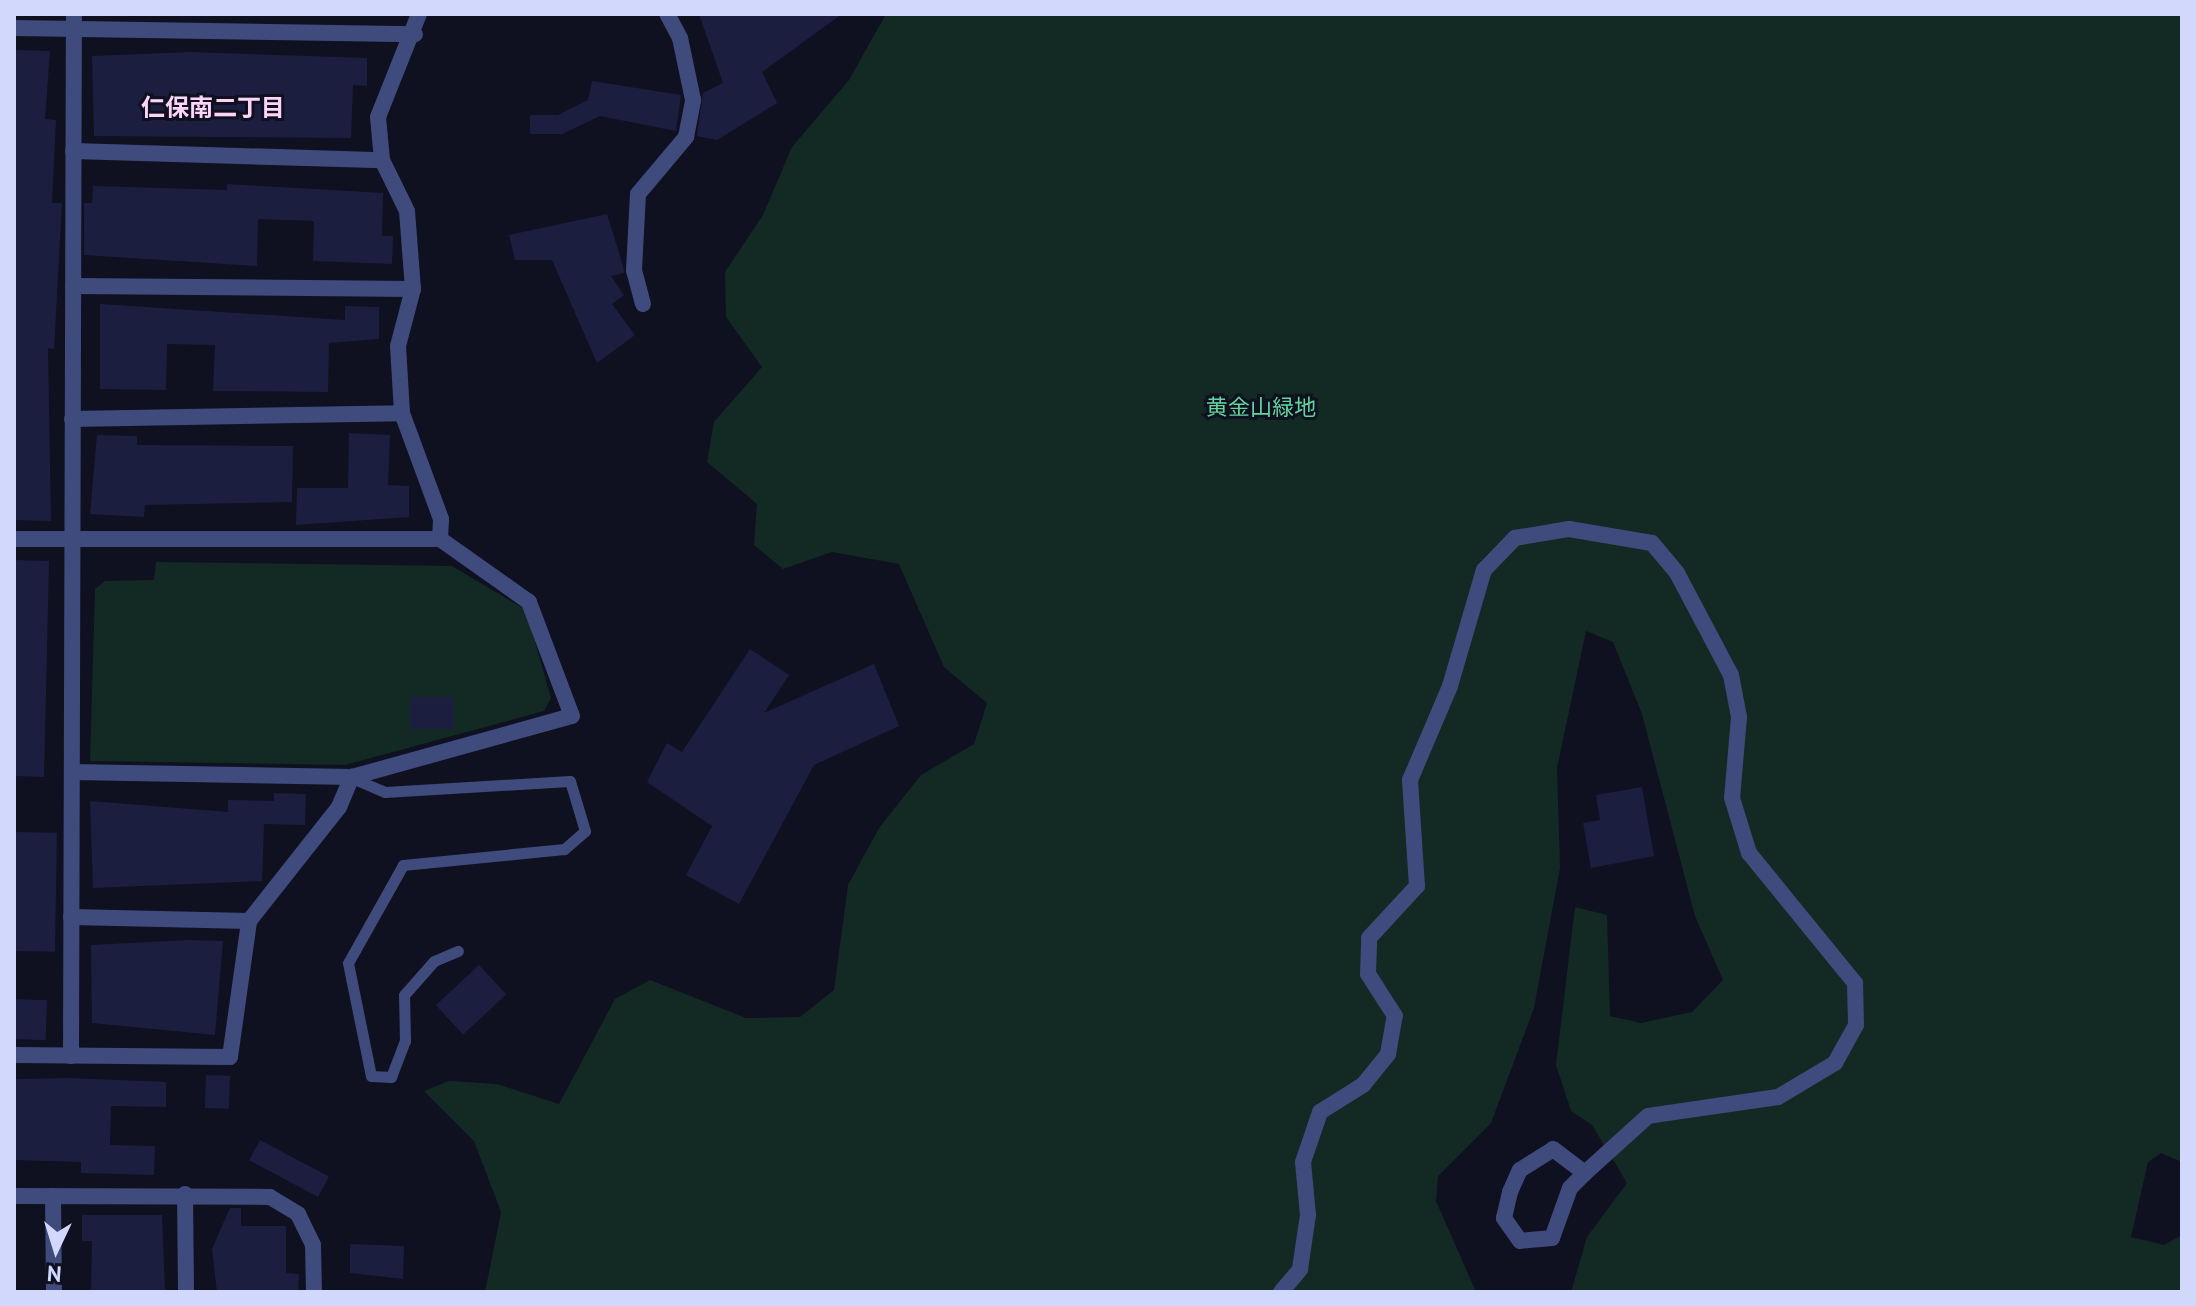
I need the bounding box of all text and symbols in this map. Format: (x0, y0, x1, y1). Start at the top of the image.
district label: 仁保南二丁目 (141, 94, 285, 122)
park label: 黄金山緑地 (1206, 395, 1316, 421)
north arrow (16, 1210, 96, 1290)
text: N (46, 1259, 63, 1288)

